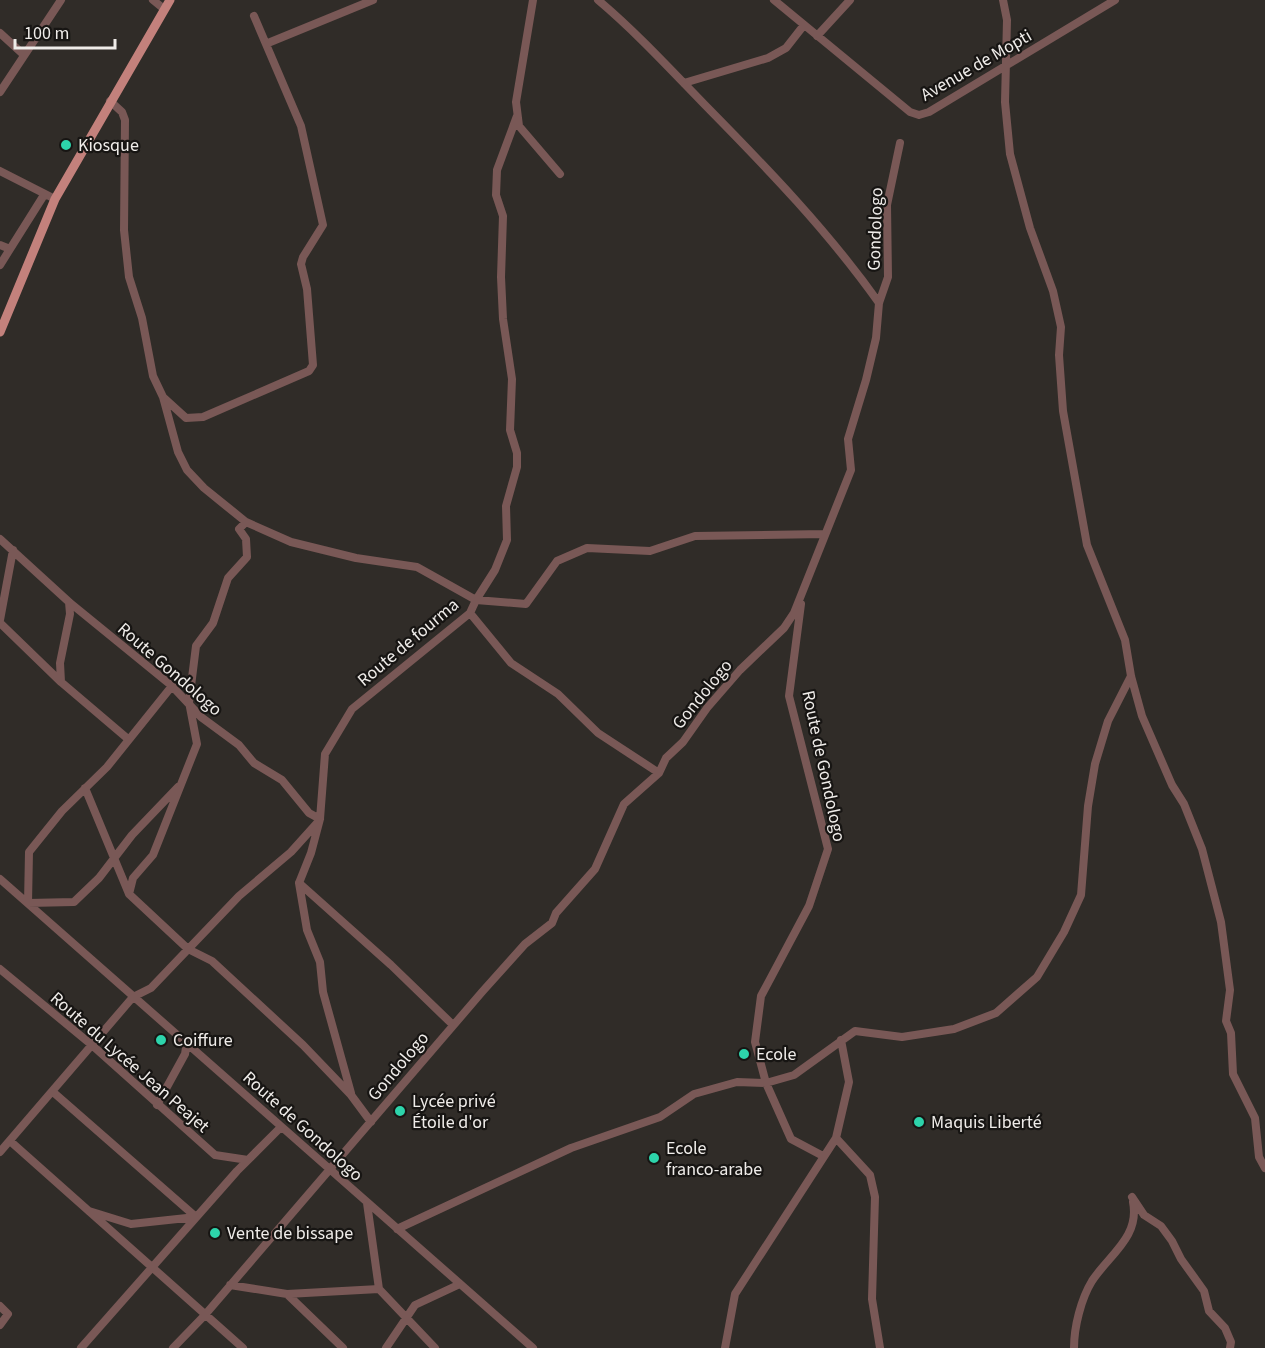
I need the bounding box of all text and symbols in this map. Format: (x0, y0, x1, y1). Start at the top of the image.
scale bar (15, 12, 116, 50)
text: 100 m (24, 21, 69, 46)
street label: Avenue de Mopti (916, 23, 1036, 107)
place label: Kiosque (78, 133, 139, 158)
marker: Kiosque (59, 138, 73, 152)
street label: Gondologo (862, 187, 889, 271)
street label: Route de fourma (352, 593, 464, 692)
street label: Route Gondologo (112, 617, 227, 722)
street label: Gondologo (666, 654, 738, 735)
street label: Route de Gondologo (795, 688, 852, 844)
street label: Route du Lycée Jean Peajet (45, 986, 215, 1139)
street label: Gondologo (362, 1026, 435, 1106)
place label: Coiffure (173, 1028, 233, 1053)
marker: Coiffure (154, 1033, 168, 1047)
place label: Ecole (756, 1042, 796, 1067)
marker: Ecole (737, 1047, 751, 1061)
street label: Route de Gondologo (237, 1066, 368, 1187)
place label: Lycée privé Étoile d'or (412, 1089, 496, 1135)
marker: Lycée privé Étoile d'or (393, 1104, 407, 1118)
place label: Maquis Liberté (931, 1110, 1042, 1135)
marker: Maquis Liberté (912, 1115, 926, 1129)
place label: Ecole franco-arabe (666, 1136, 762, 1182)
marker: Ecole franco-arabe (647, 1151, 661, 1165)
place label: Vente de bissape (227, 1221, 353, 1246)
marker: Vente de bissape (208, 1226, 222, 1240)

